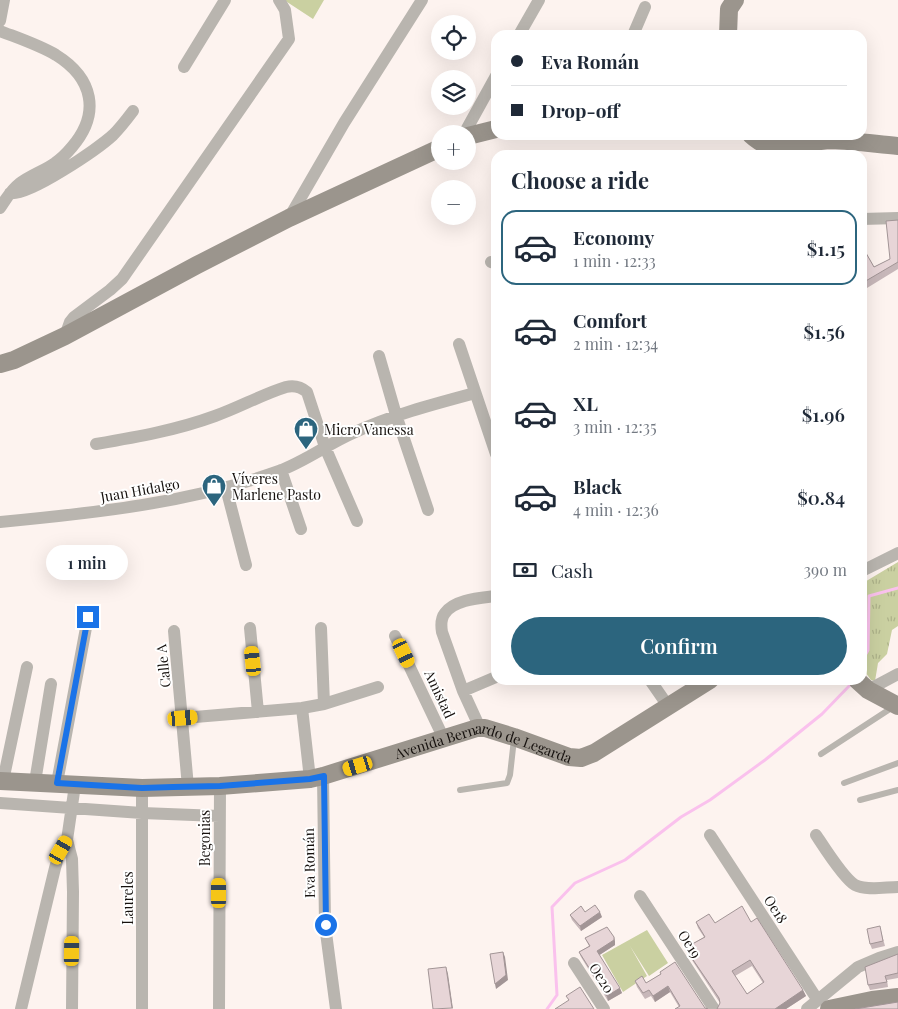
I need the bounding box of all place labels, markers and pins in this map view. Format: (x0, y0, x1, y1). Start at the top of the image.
shop icon: Micro Vanessa (293, 416, 319, 450)
place label: Micro Vanessa (324, 420, 414, 439)
place label: Víveres Marlene Pasto (231, 469, 321, 504)
shop icon: Víveres Marlene Pasto (201, 473, 227, 507)

